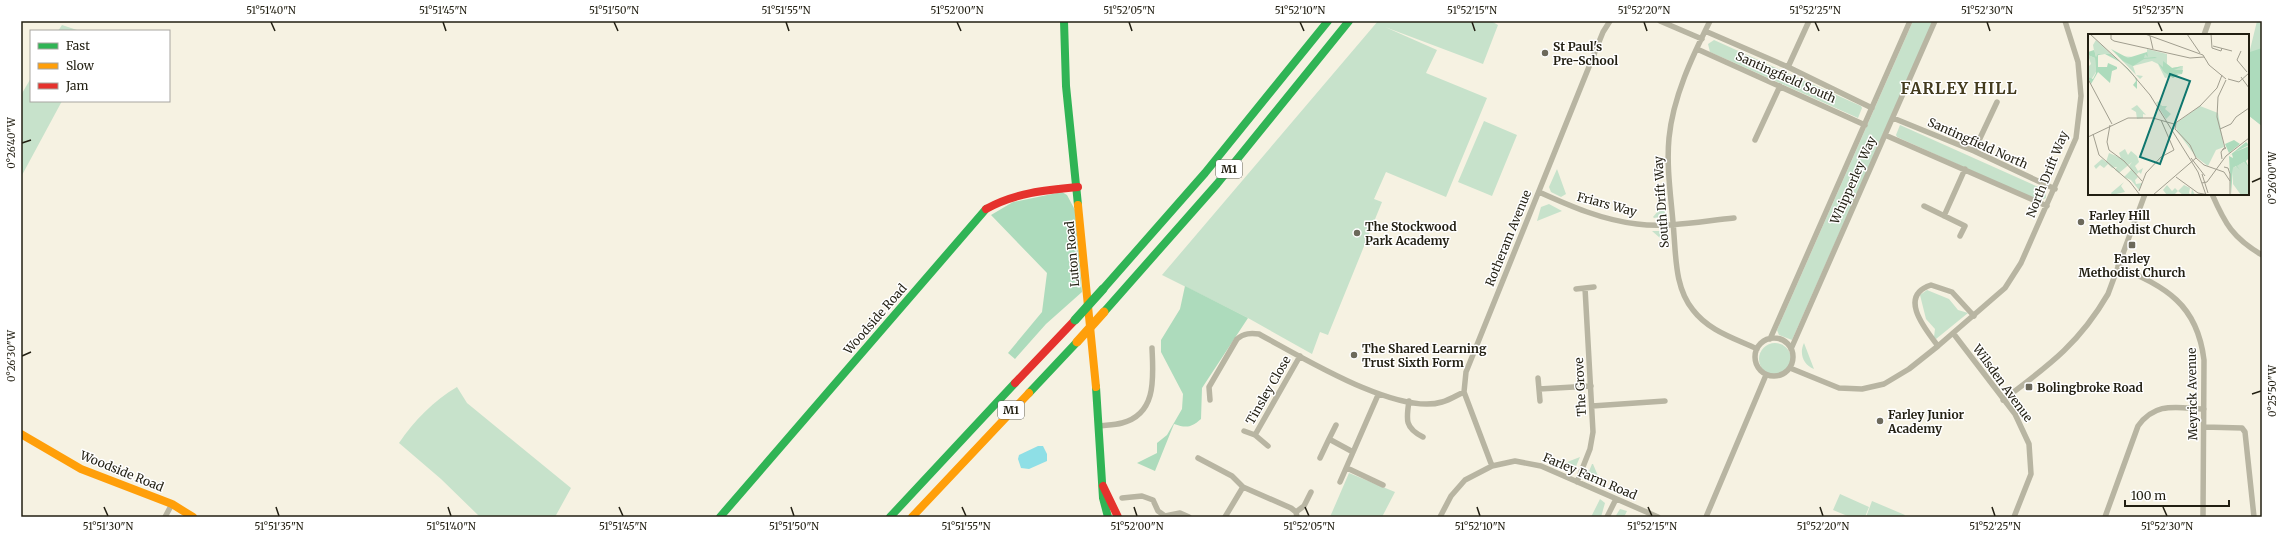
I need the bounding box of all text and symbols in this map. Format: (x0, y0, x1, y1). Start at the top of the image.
text: 51°51'40"N (246, 4, 296, 17)
text: 51°51'45"N (419, 4, 467, 17)
text: 51°51'50"N (589, 4, 639, 17)
text: 51°51'55"N (762, 4, 811, 17)
text: 51°52'00"N (931, 4, 984, 17)
text: 51°52'05"N (1103, 4, 1155, 17)
text: 51°52'10"N (1275, 4, 1326, 17)
text: 51°52'15"N (1447, 4, 1497, 17)
text: 51°52'20"N (1618, 4, 1670, 17)
text: 51°52'25"N (1789, 4, 1841, 17)
text: 51°52'30"N (1961, 4, 2013, 17)
text: 51°52'35"N (2133, 4, 2184, 17)
legend (30, 30, 170, 102)
inset map (2088, 34, 2249, 195)
text: Fast (66, 38, 90, 53)
place label: St Paul's Pre-School (1553, 39, 1618, 68)
marker: St Paul's Pre-School (1540, 48, 1550, 58)
street label: Santingfield South (1734, 48, 1839, 106)
text: Slow (66, 58, 95, 73)
text: Jam (65, 78, 89, 93)
district label: FARLEY HILL (1900, 78, 2018, 98)
street label: Santingfield North (1926, 114, 2030, 172)
text: 0°26'40"W (5, 116, 18, 169)
street label: North Drift Way (2023, 128, 2071, 220)
street label: Whipperley Way (1826, 134, 1879, 227)
text: 0°26'00"W (2266, 151, 2279, 204)
street label: South Drift Way (1650, 155, 1672, 249)
road number: M1 (1216, 160, 1242, 178)
street label: Rotheram Avenue (1482, 188, 1534, 288)
street label: Friars Way (1575, 189, 1639, 219)
place label: Farley Hill Methodist Church (2089, 208, 2196, 237)
marker: Farley Hill Methodist Church (2076, 217, 2086, 227)
place label: The Stockwood Park Academy (1365, 219, 1457, 248)
street label: Luton Road (1062, 220, 1082, 288)
marker: The Stockwood Park Academy (1352, 228, 1362, 238)
marker: Farley Methodist Church (2127, 240, 2137, 250)
place label: Farley Methodist Church (2079, 251, 2185, 280)
street label: Woodside Road (840, 281, 910, 358)
text: 0°26'30"W (5, 329, 18, 382)
place label: The Shared Learning Trust Sixth Form (1362, 341, 1487, 370)
street label: Wilsden Avenue (1969, 341, 2036, 425)
street label: Meyrick Avenue (2184, 348, 2200, 440)
marker: The Shared Learning Trust Sixth Form (1349, 350, 1359, 360)
street label: Tinsley Close (1242, 353, 1294, 427)
street label: The Grove (1571, 357, 1589, 417)
text: 0°25'50"W (2266, 364, 2279, 417)
place label: Bolingbroke Road (2037, 380, 2143, 395)
marker: Bolingbroke Road (2024, 382, 2034, 392)
road number: M1 (998, 401, 1024, 419)
place label: Farley Junior Academy (1887, 407, 1965, 436)
marker: Farley Junior Academy (1875, 416, 1885, 426)
street label: Woodside Road (77, 447, 166, 495)
street label: Farley Farm Road (1541, 449, 1639, 503)
scale bar (2125, 482, 2229, 508)
text: 100 m (2131, 488, 2166, 503)
text: 51°51'30"N (83, 520, 133, 533)
text: 51°51'35"N (254, 520, 304, 533)
text: 51°51'40"N (426, 520, 476, 533)
text: 51°51'45"N (599, 520, 647, 533)
text: 51°51'50"N (769, 520, 819, 533)
text: 51°51'55"N (942, 520, 991, 533)
text: 51°52'00"N (1111, 520, 1164, 533)
text: 51°52'05"N (1283, 520, 1335, 533)
text: 51°52'10"N (1455, 520, 1506, 533)
text: 51°52'15"N (1627, 520, 1677, 533)
text: 51°52'20"N (1797, 520, 1849, 533)
text: 51°52'25"N (1969, 520, 2021, 533)
text: 51°52'30"N (2141, 520, 2193, 533)

